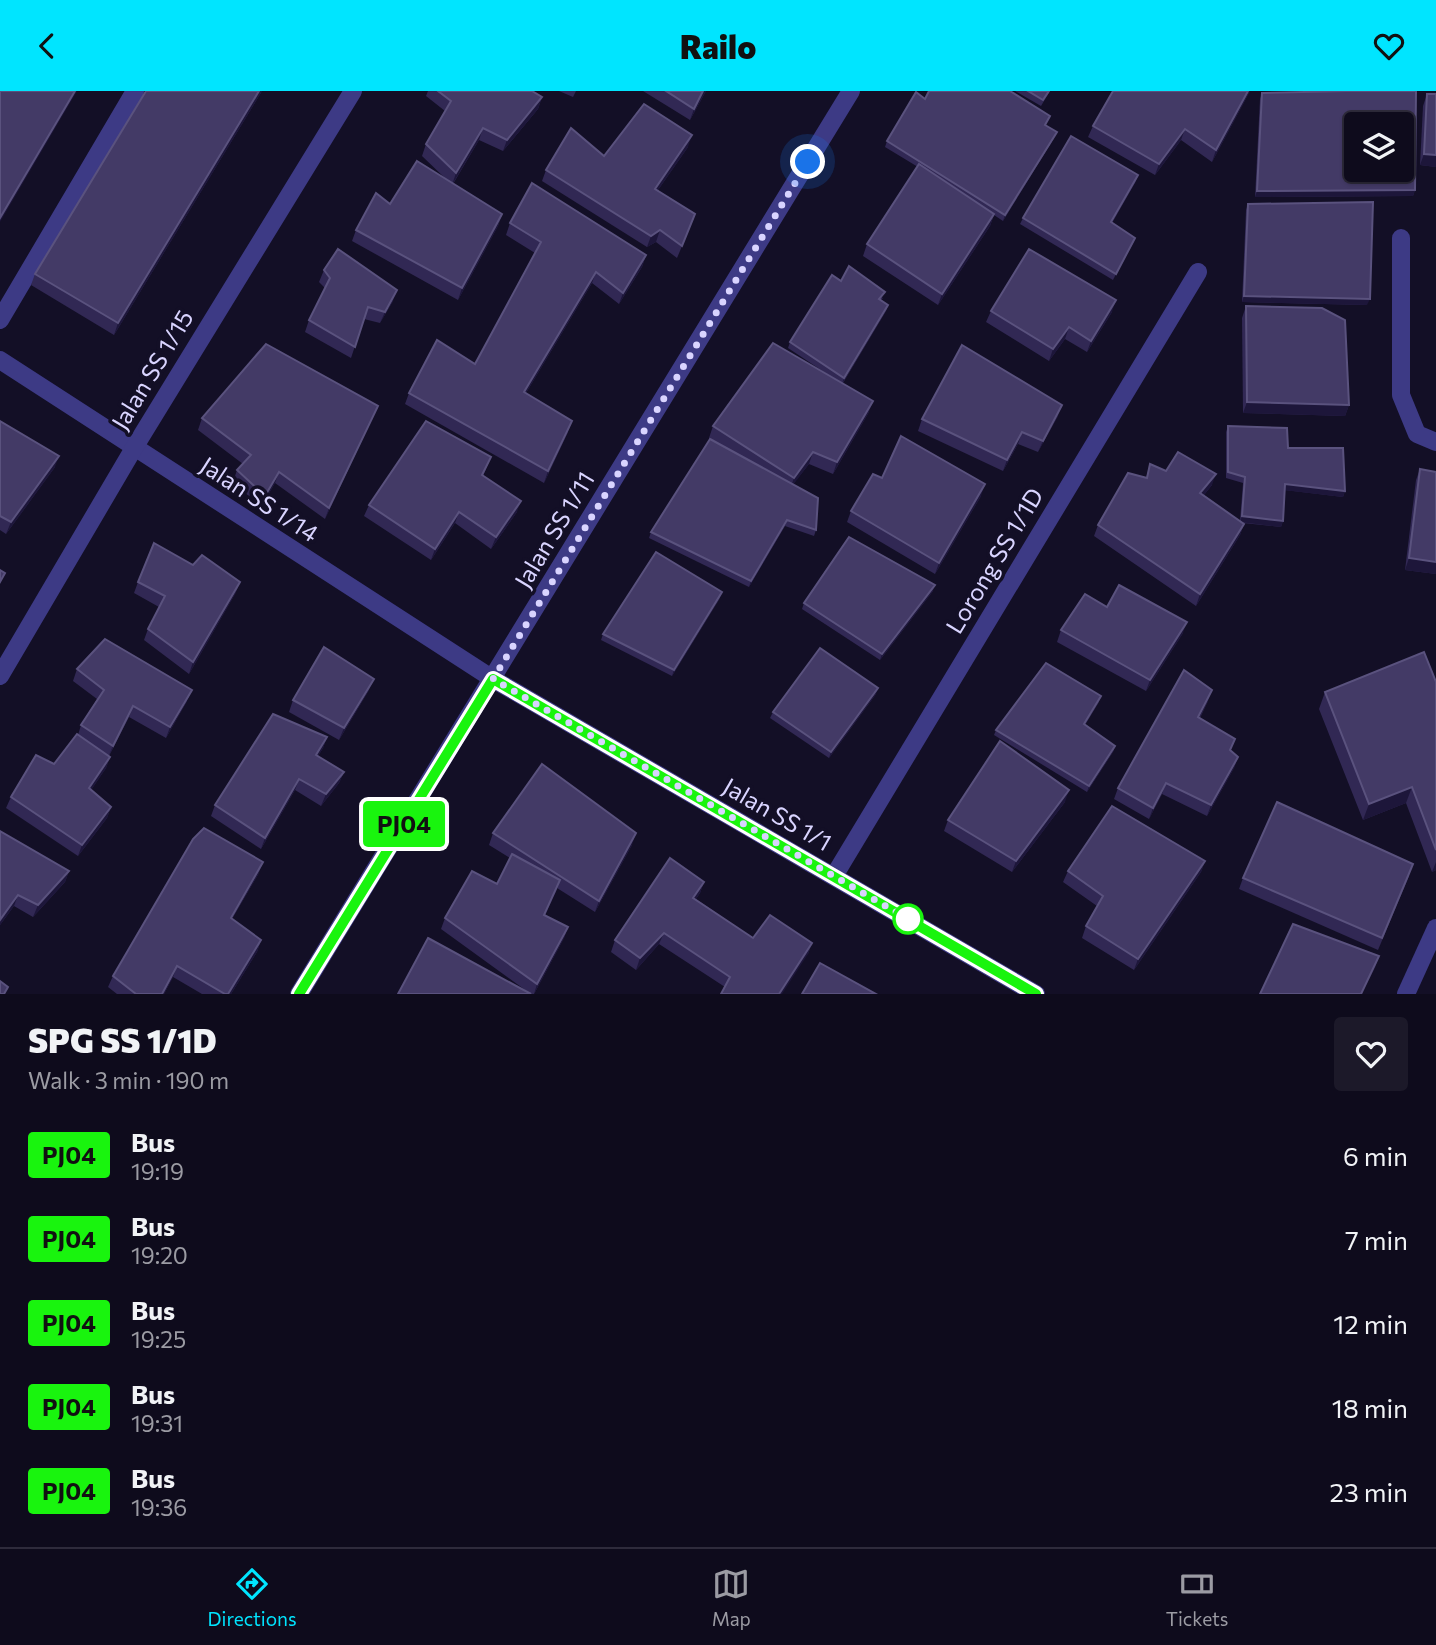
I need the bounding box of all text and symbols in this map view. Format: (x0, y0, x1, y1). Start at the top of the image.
text: Railo (680, 26, 756, 66)
icon: back (28, 27, 66, 65)
icon: heart (1370, 27, 1408, 65)
map controls (1344, 112, 1414, 182)
button: layers (1344, 112, 1414, 182)
your location (790, 144, 825, 179)
street label: Jalan SS 1/15 (105, 304, 199, 434)
street label: Jalan SS 1/14 (195, 450, 324, 548)
street label: Jalan SS 1/11 (508, 466, 600, 593)
street label: Lorong SS 1/1D (939, 482, 1049, 638)
street label: Jalan SS 1/1 (718, 771, 837, 856)
line badge: PJ04 (355, 801, 453, 847)
text: PJ04 (377, 809, 431, 838)
unlabelled marker (893, 904, 923, 934)
button: heart (1334, 1017, 1408, 1091)
text: SPG SS 1/1D (28, 1019, 217, 1060)
text: Walk · 3 min · 190 m (28, 1066, 229, 1094)
text: Bus (131, 1126, 175, 1157)
text: PJ04 (42, 1140, 96, 1169)
text: 6 min (1343, 1140, 1408, 1171)
text: 19:19 (131, 1157, 184, 1185)
text: Bus (131, 1210, 175, 1241)
text: PJ04 (42, 1224, 96, 1253)
text: 7 min (1345, 1224, 1408, 1255)
text: 19:20 (131, 1241, 188, 1269)
text: Bus (131, 1294, 175, 1325)
text: PJ04 (42, 1308, 96, 1337)
text: 12 min (1333, 1308, 1408, 1339)
text: 19:25 (131, 1325, 186, 1353)
text: Bus (131, 1378, 175, 1409)
text: PJ04 (42, 1392, 96, 1421)
text: 18 min (1332, 1392, 1408, 1423)
text: 19:31 (131, 1409, 183, 1437)
text: Bus (131, 1462, 175, 1493)
text: PJ04 (42, 1476, 96, 1505)
text: 23 min (1330, 1476, 1408, 1507)
text: 19:36 (131, 1493, 187, 1521)
tab: Directions (208, 1565, 297, 1630)
tab: Map (712, 1565, 751, 1630)
tab: Tickets (1166, 1565, 1228, 1630)

